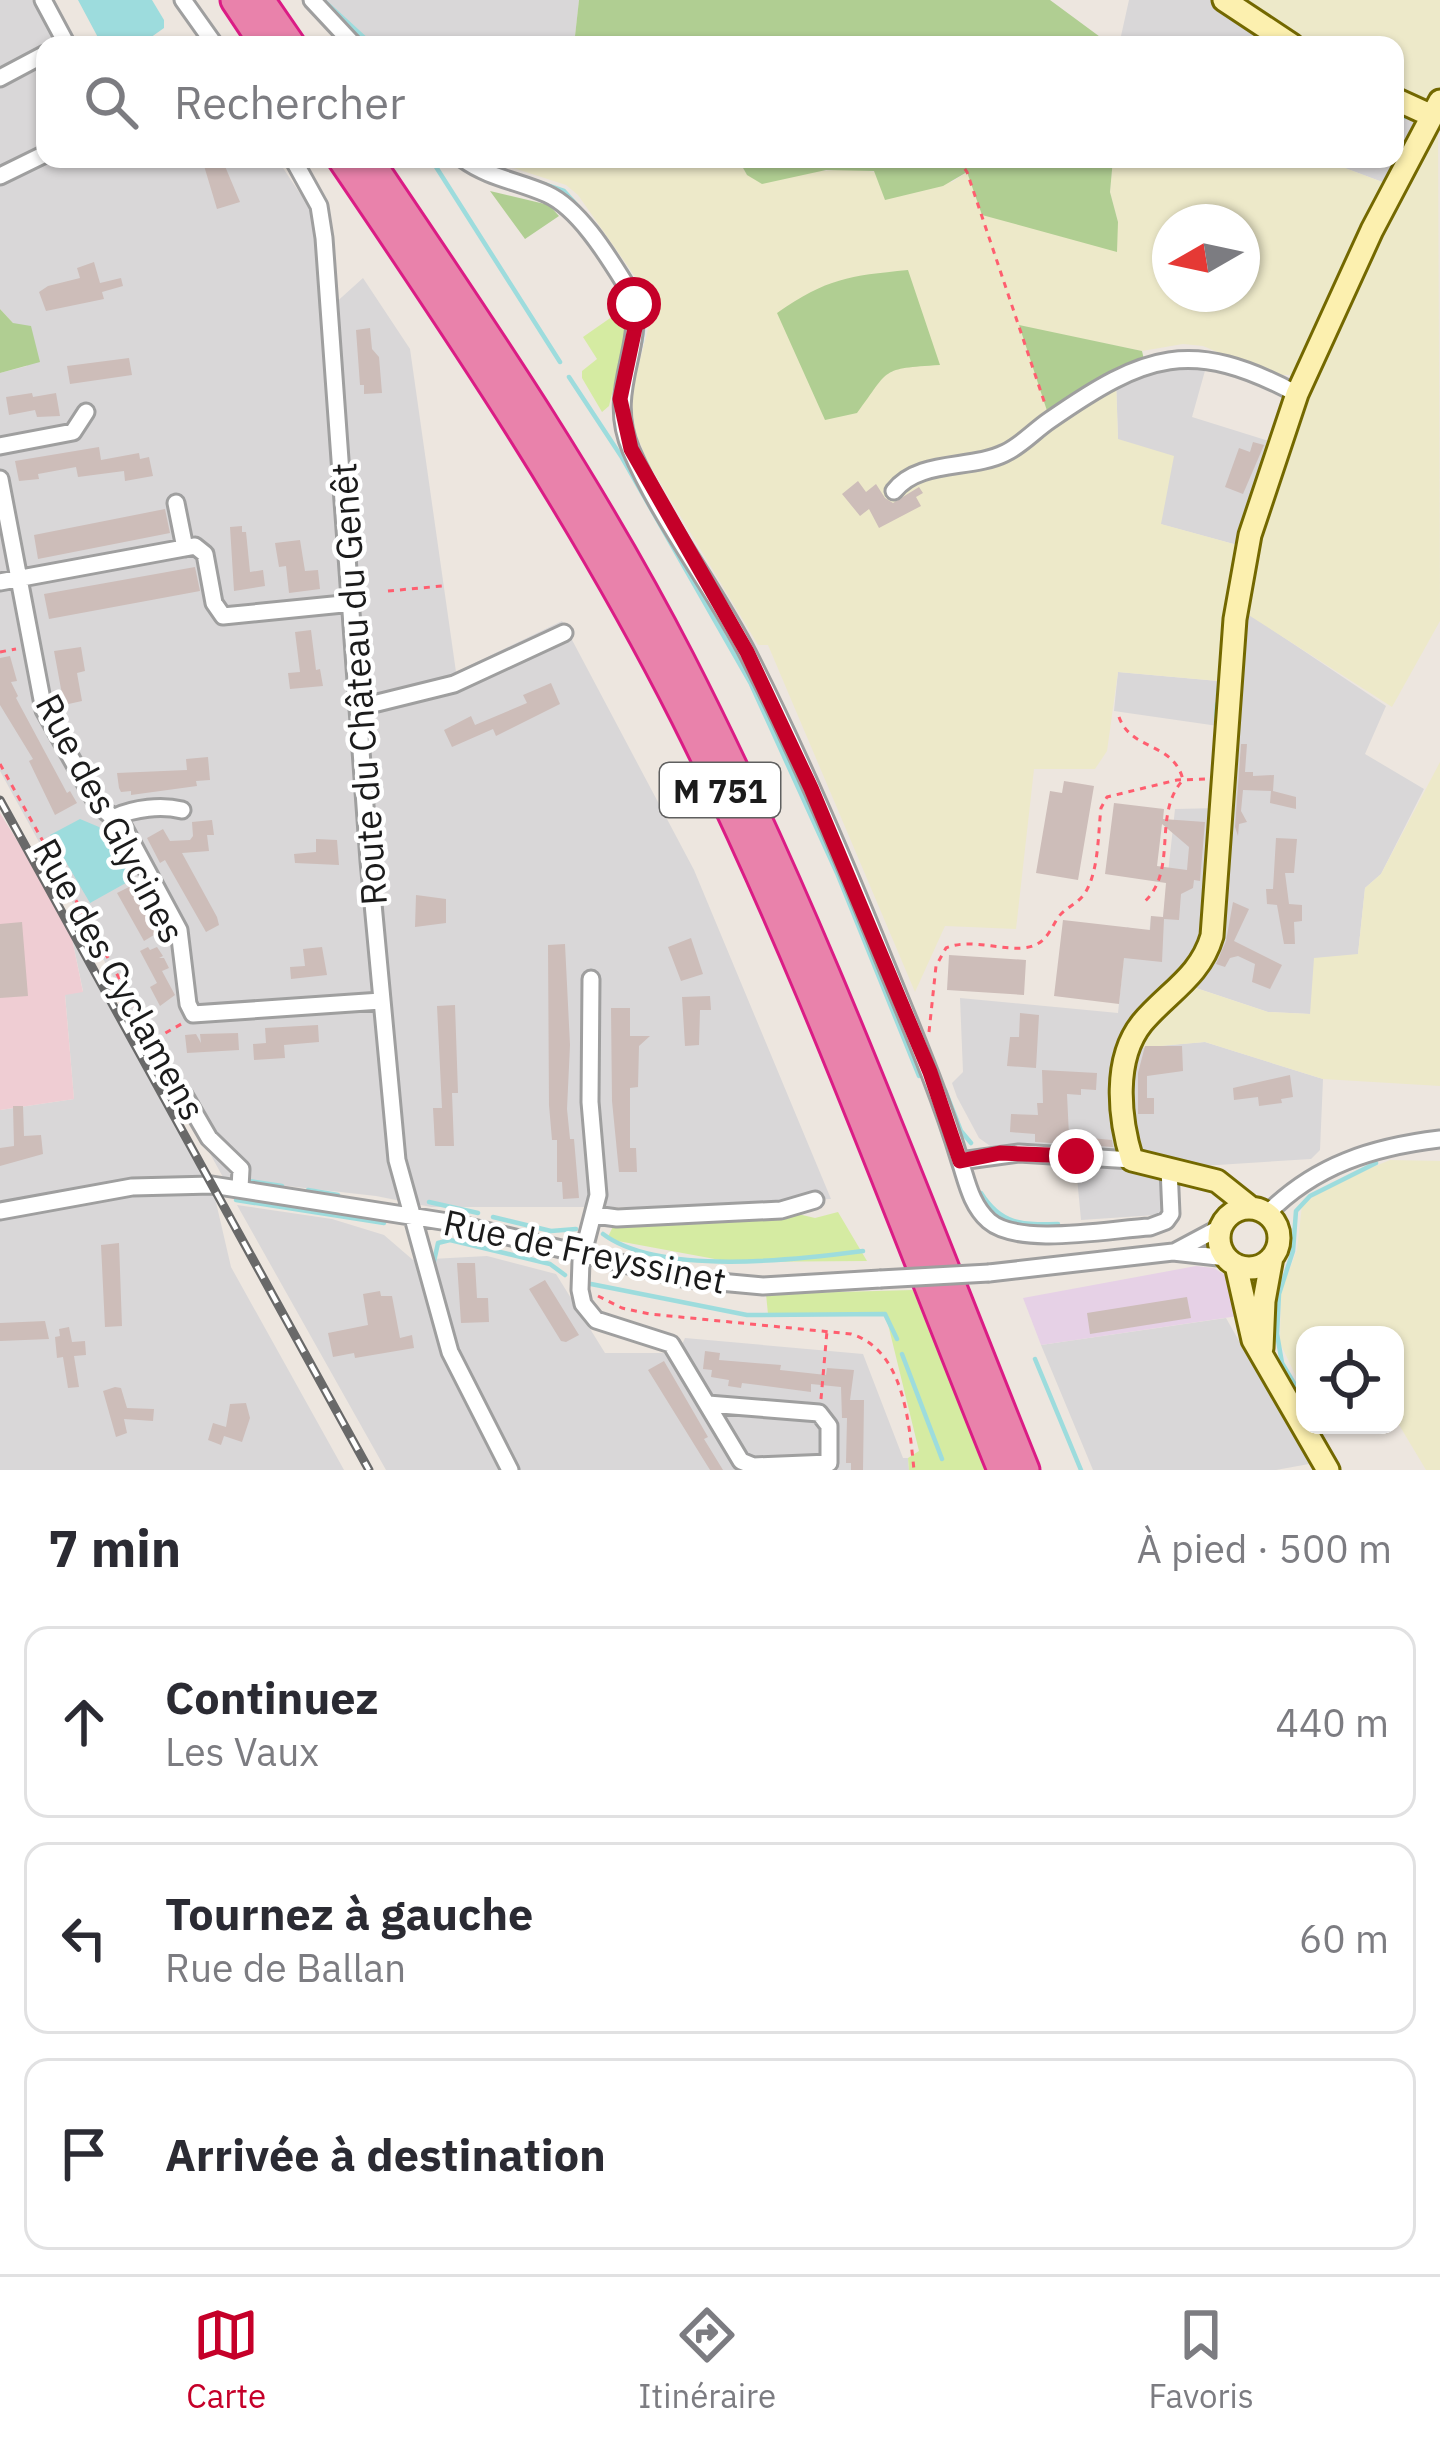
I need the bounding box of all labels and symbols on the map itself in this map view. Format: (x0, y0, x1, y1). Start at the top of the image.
north arrow (1152, 204, 1260, 312)
route start (607, 277, 661, 331)
street label: Route du Château du Genêt (319, 461, 397, 907)
street label: Rue des Glycines (26, 685, 196, 951)
road number: M 751 (660, 763, 780, 817)
street label: Rue des Cyclamens (23, 830, 217, 1128)
route end (1049, 1129, 1103, 1183)
street label: Rue de Freyssinet (440, 1198, 730, 1304)

